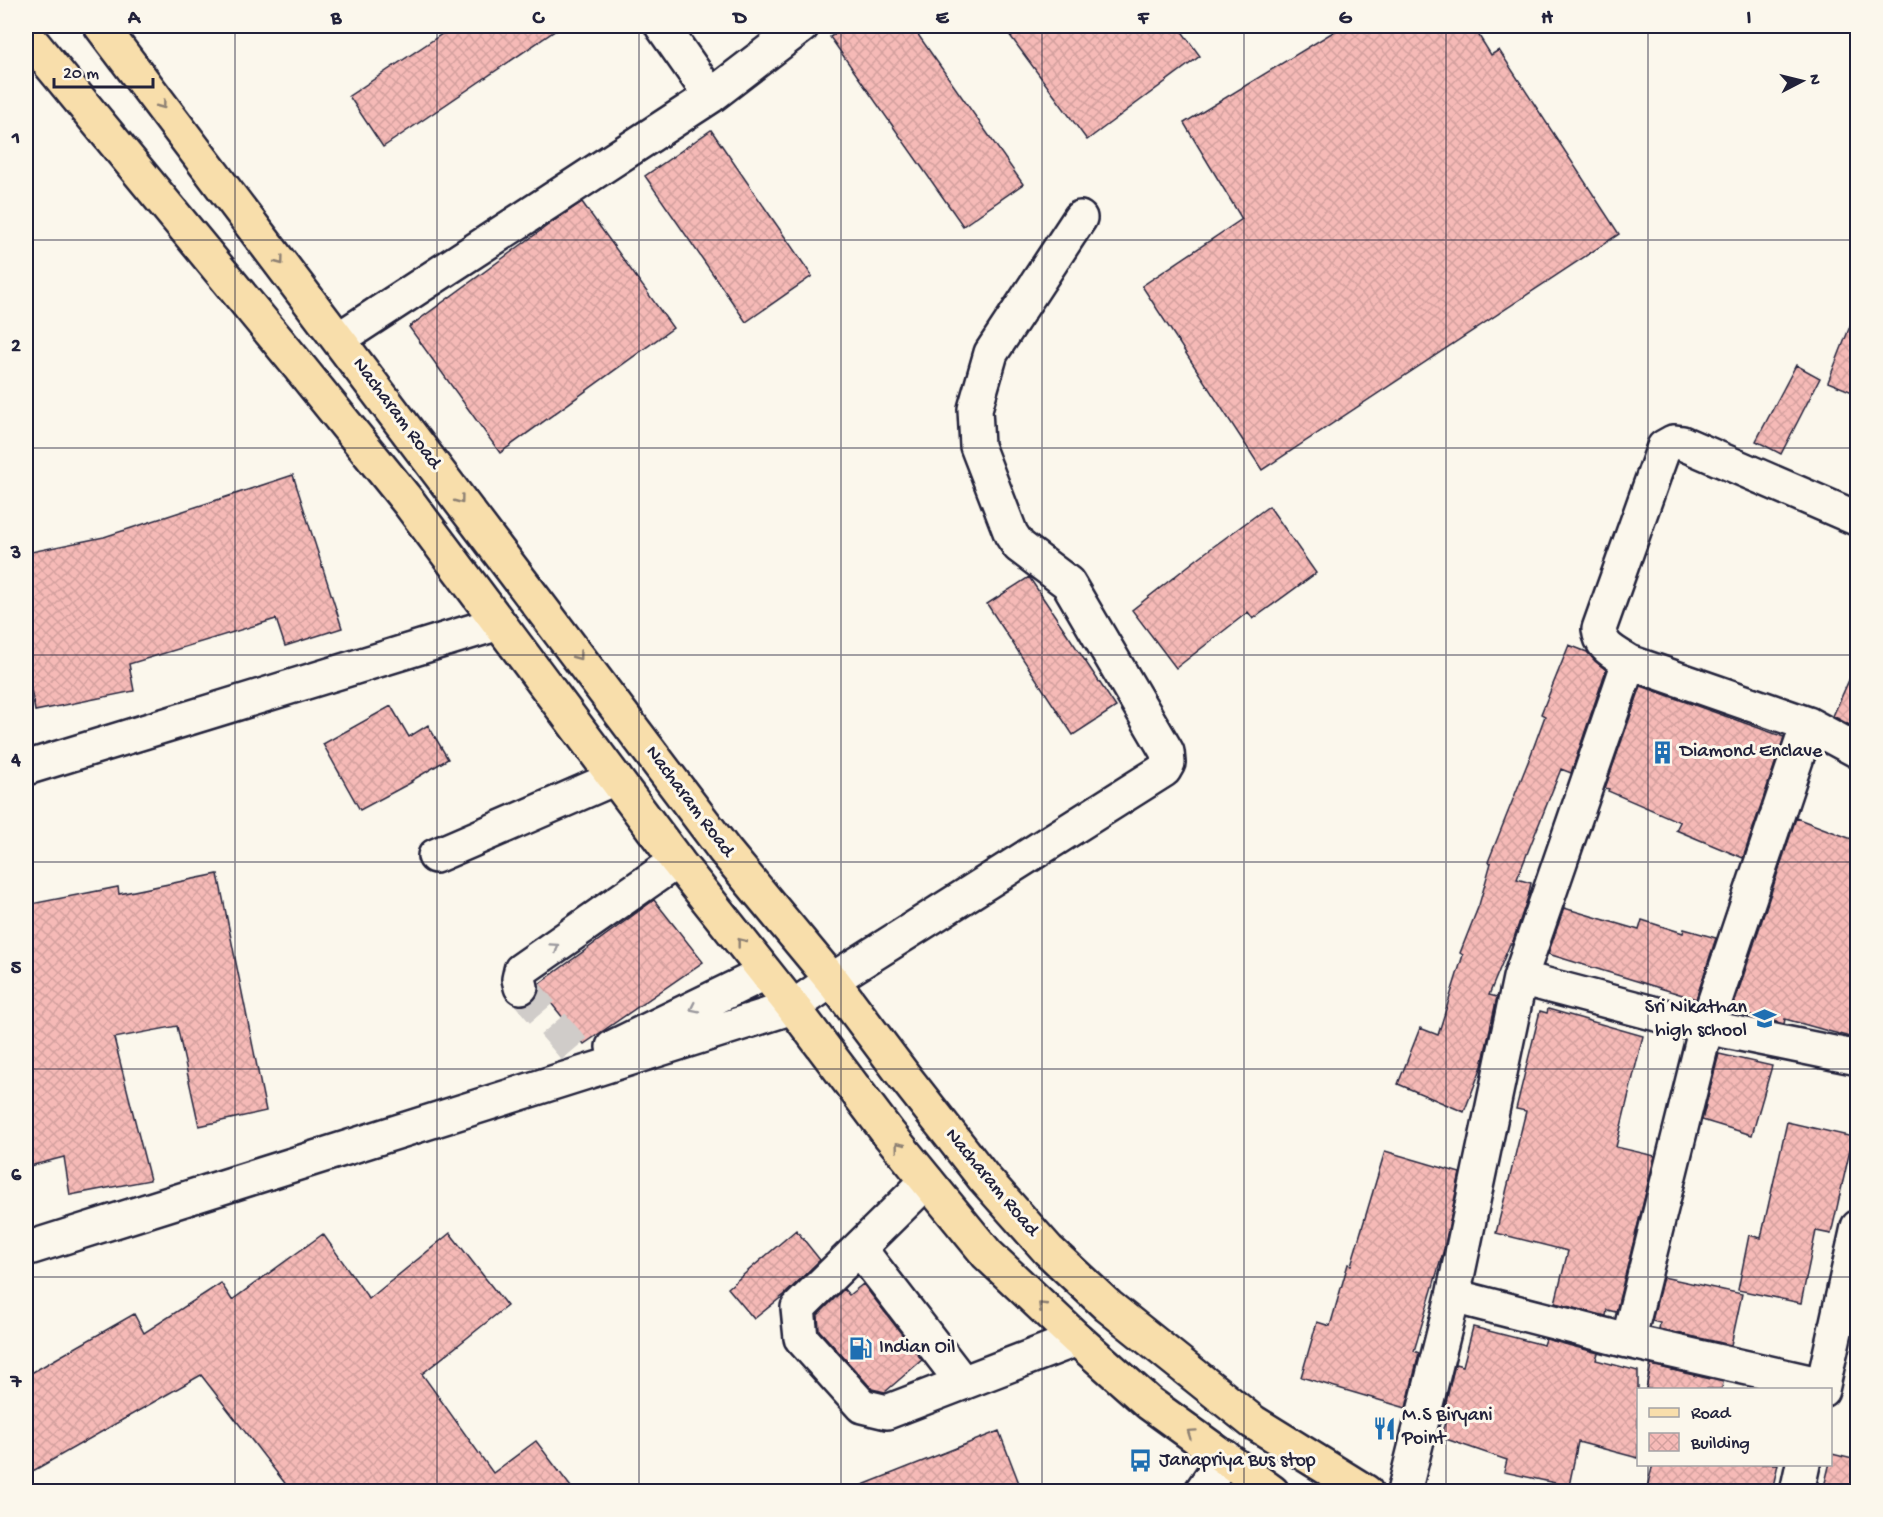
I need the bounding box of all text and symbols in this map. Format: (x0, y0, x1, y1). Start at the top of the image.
text: A (127, 8, 142, 31)
text: B (330, 8, 342, 31)
text: C (532, 8, 546, 31)
text: D (731, 8, 747, 31)
text: E (936, 8, 950, 31)
text: F (1137, 8, 1150, 31)
text: G (1339, 8, 1353, 31)
text: H (1541, 8, 1553, 31)
text: I (1747, 8, 1752, 31)
scale bar (54, 51, 153, 89)
north arrow (1772, 51, 1832, 111)
text: 20 m (63, 64, 99, 85)
text: N (1803, 73, 1824, 86)
one-way arrow (154, 99, 165, 110)
text: 1 (11, 128, 20, 151)
one-way arrow (272, 254, 283, 265)
text: 2 (11, 336, 21, 359)
street label: Nacharam Road (347, 354, 447, 476)
one-way arrow (453, 493, 464, 504)
text: 3 (10, 543, 21, 566)
one-way arrow (570, 649, 581, 660)
building icon: Diamond Enclave (1649, 739, 1675, 765)
place label: Diamond Enclave (1678, 741, 1823, 764)
street label: Nacharam Road (640, 742, 740, 864)
text: 4 (10, 750, 21, 773)
one-way arrow (737, 938, 748, 949)
one-way arrow (548, 943, 559, 954)
text: 5 (11, 958, 22, 981)
place label: Sri Nikathan high school (1645, 997, 1747, 1043)
one-way arrow (689, 1000, 700, 1012)
school or university icon: Sri Nikathan high school (1752, 1006, 1778, 1032)
street label: Nacharam Road (939, 1124, 1044, 1243)
one-way arrow (895, 1142, 906, 1153)
text: 6 (11, 1165, 22, 1188)
one-way arrow (1039, 1303, 1050, 1314)
fuel station icon: Indian Oil (848, 1335, 874, 1361)
place label: Indian Oil (879, 1337, 955, 1360)
text: 7 (10, 1372, 23, 1395)
legend (1637, 1388, 1832, 1466)
text: Road (1691, 1404, 1732, 1425)
place label: M.S Biryani Point (1401, 1405, 1493, 1451)
restaurant icon: M.S Biryani Point (1371, 1415, 1397, 1441)
one-way arrow (1186, 1429, 1197, 1440)
text: Building (1690, 1434, 1750, 1455)
bus stop icon: Janapriya Bus stop (1128, 1448, 1154, 1474)
place label: Janapriya Bus stop (1159, 1450, 1316, 1473)

